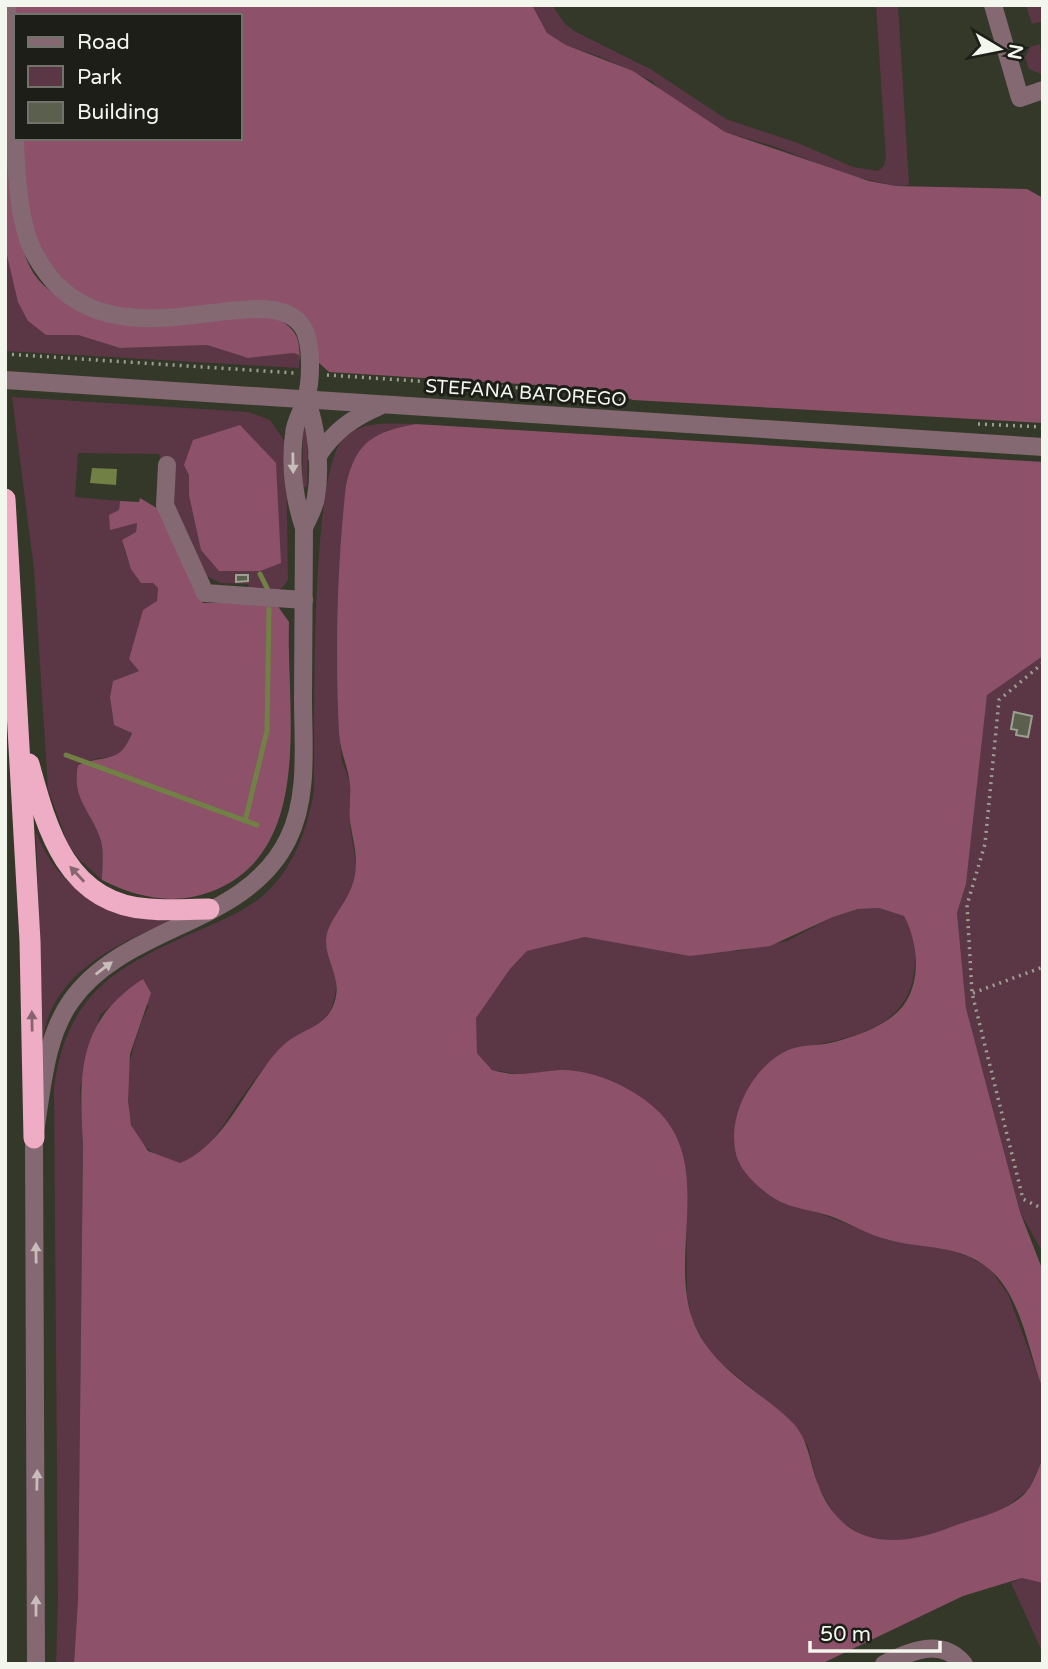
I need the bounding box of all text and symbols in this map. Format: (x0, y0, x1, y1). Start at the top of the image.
legend (14, 14, 242, 140)
north arrow (964, 14, 1034, 84)
text: Road (77, 30, 130, 55)
text: N (1003, 42, 1027, 61)
text: Park (77, 65, 122, 90)
text: Building (77, 100, 159, 125)
street label: STEFANA BATOREGO (425, 375, 627, 411)
one-way arrow (288, 452, 299, 474)
one-way arrow (69, 866, 86, 883)
one-way arrow (95, 961, 113, 975)
one-way arrow (26, 1010, 37, 1032)
one-way arrow (30, 1242, 42, 1264)
one-way arrow (31, 1469, 43, 1491)
one-way arrow (30, 1595, 42, 1617)
scale bar (810, 1610, 940, 1654)
text: 50 m (820, 1622, 871, 1647)

